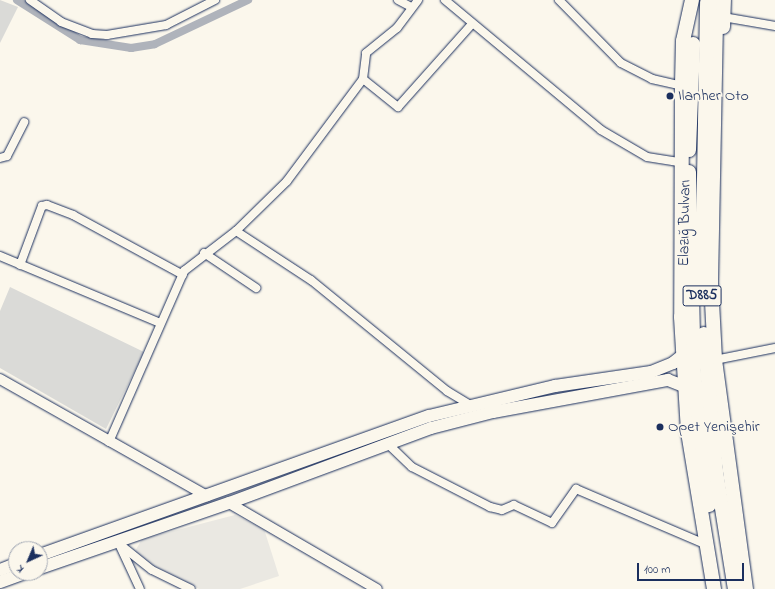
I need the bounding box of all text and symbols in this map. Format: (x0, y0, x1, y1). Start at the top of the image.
place label: Ilanher Oto (678, 86, 749, 106)
marker: Ilanher Oto (665, 91, 675, 101)
street label: Elazığ Bulvarı (675, 179, 695, 267)
road number: D885 (682, 283, 722, 309)
place label: Opet Yenişehir (668, 417, 760, 437)
marker: Opet Yenişehir (655, 422, 665, 432)
north arrow (8, 541, 48, 581)
scale bar (639, 555, 746, 581)
text: K (13, 561, 28, 577)
text: 100 m (644, 561, 671, 579)

